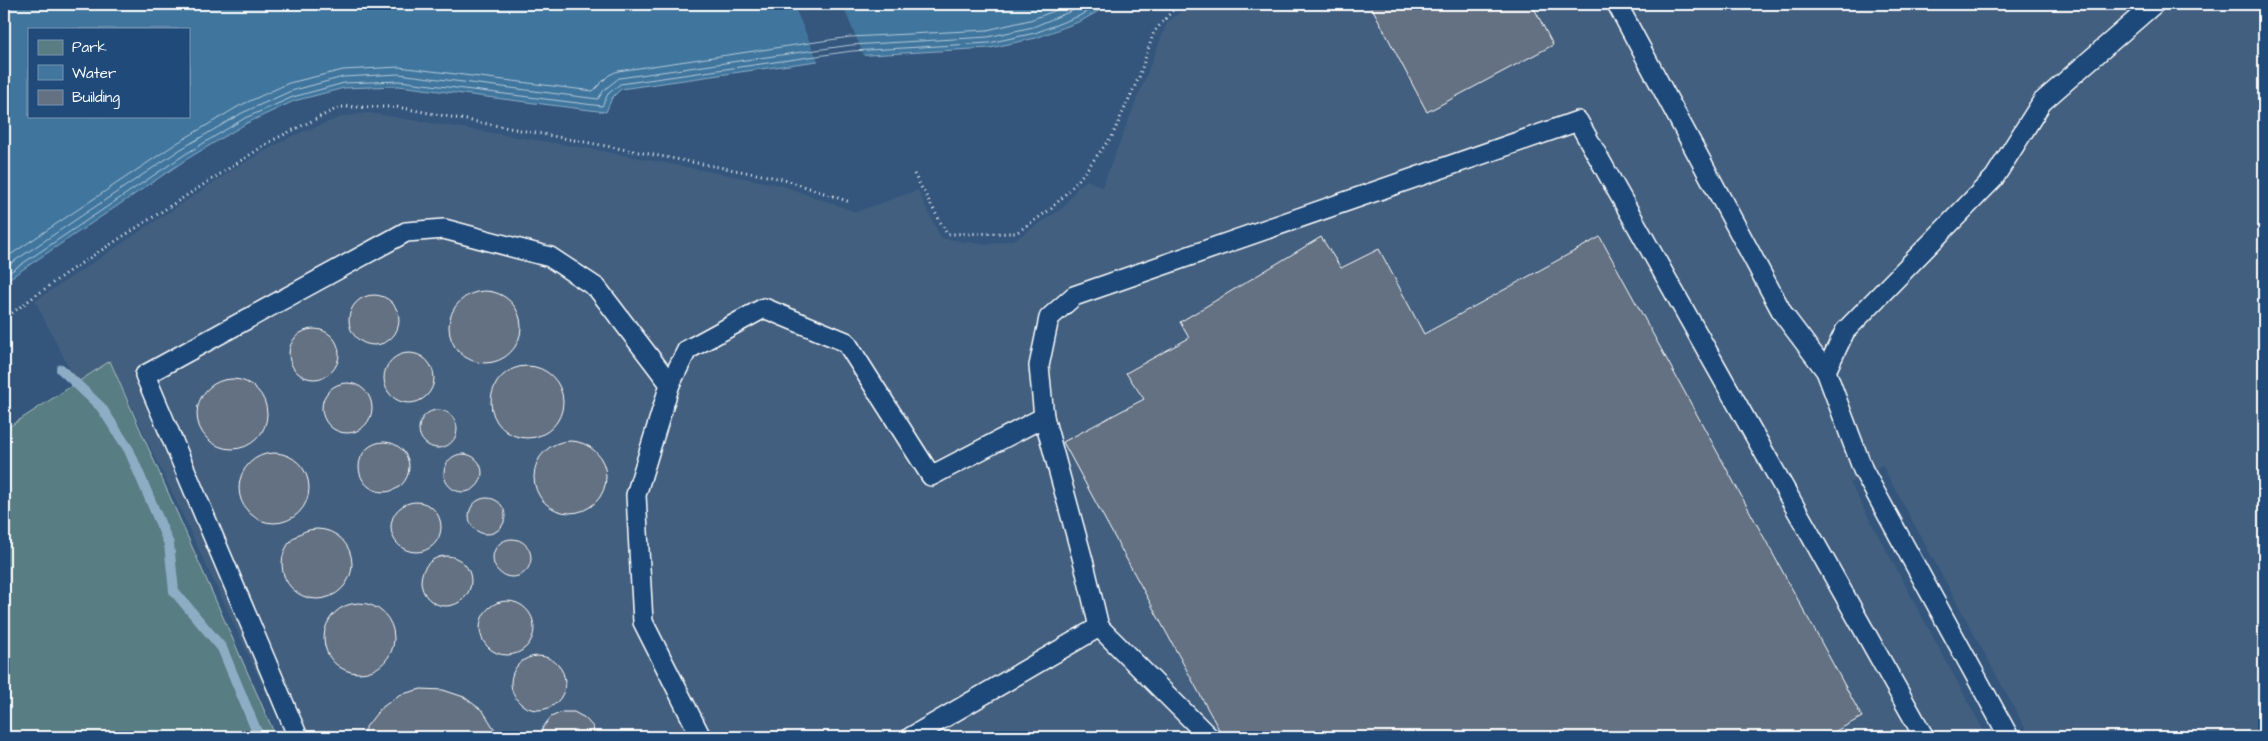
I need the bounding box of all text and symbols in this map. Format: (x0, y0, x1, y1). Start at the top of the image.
legend (28, 28, 190, 118)
text: Park (72, 37, 107, 58)
text: Water (72, 63, 116, 84)
text: Building (72, 87, 120, 109)

